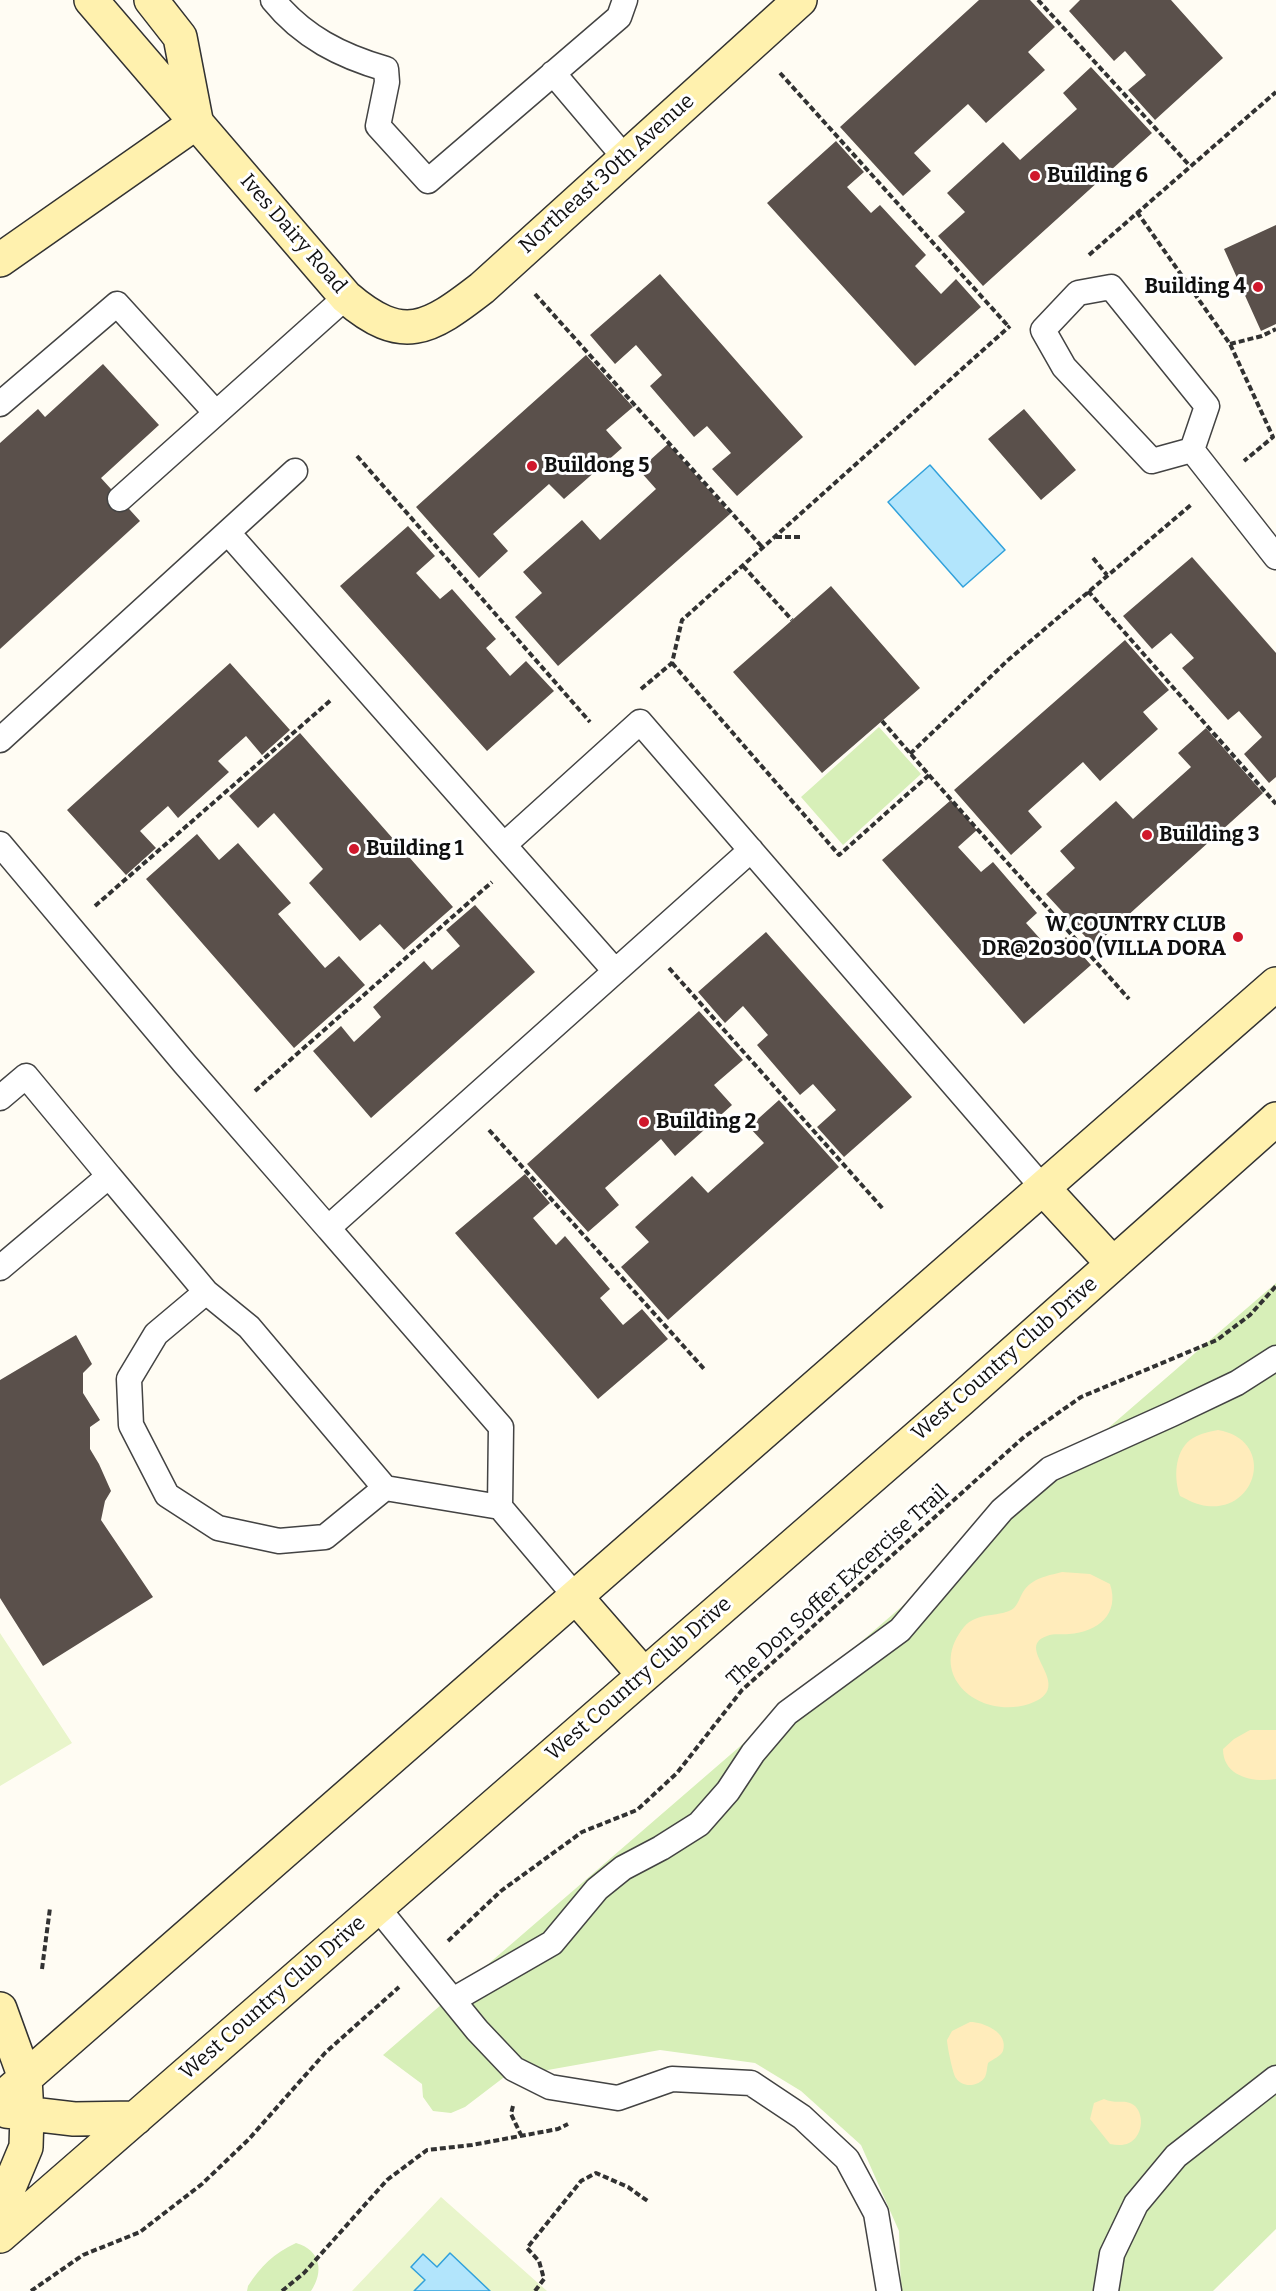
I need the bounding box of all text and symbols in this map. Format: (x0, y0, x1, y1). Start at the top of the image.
street label: Northeast 30th Avenue (514, 89, 700, 259)
place label: Building 6 (1047, 163, 1148, 189)
street label: Ives Dairy Road (234, 169, 352, 299)
marker: Building 6 (1028, 169, 1042, 183)
place label: Building 4 (1145, 274, 1246, 300)
marker: Building 4 (1251, 280, 1265, 294)
place label: Buildong 5 (544, 453, 650, 479)
marker: Buildong 5 (525, 459, 539, 473)
place label: Building 3 (1159, 822, 1260, 848)
marker: Building 3 (1140, 828, 1154, 842)
place label: Building 1 (366, 836, 464, 862)
marker: Building 1 (347, 842, 361, 856)
place label: W COUNTRY CLUB DR@20300 (VILLA DORA (981, 912, 1226, 962)
marker: W COUNTRY CLUB DR@20300 (VILLA DORA (1231, 930, 1245, 944)
place label: Building 2 (656, 1109, 756, 1135)
marker: Building 2 (637, 1115, 651, 1129)
street label: West Country Club Drive (907, 1272, 1103, 1446)
street label: The Don Soffer Excercise Trail (722, 1480, 954, 1692)
street label: West Country Club Drive (541, 1592, 737, 1766)
street label: West Country Club Drive (175, 1911, 371, 2085)

